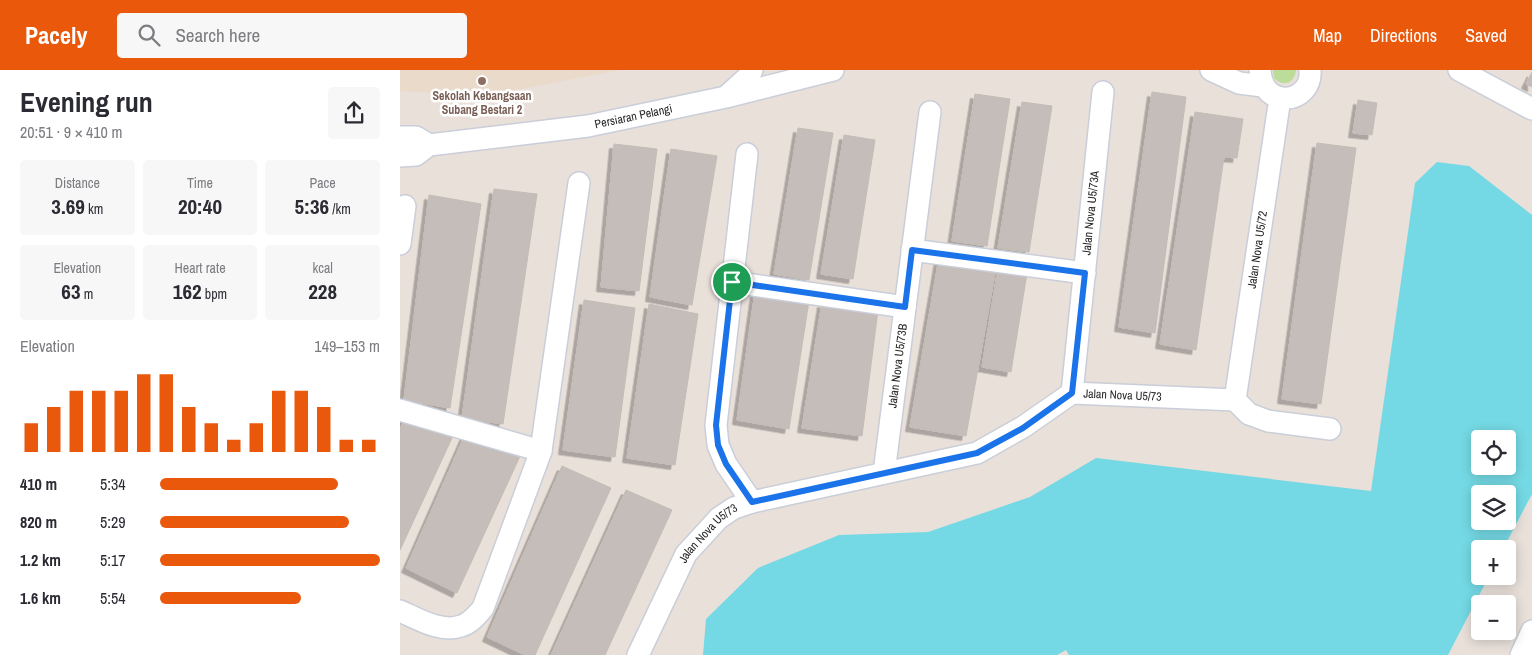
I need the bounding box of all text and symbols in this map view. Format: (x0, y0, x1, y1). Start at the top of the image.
search box (117, 13, 467, 58)
text: Pacely (25, 19, 87, 51)
icon: search (135, 21, 163, 49)
text: Search here (175, 22, 260, 48)
text: Map (1313, 23, 1342, 48)
text: Directions (1370, 23, 1437, 48)
text: Saved (1465, 23, 1507, 48)
marker: Sekolah Kebangsaan Subang Bestari 2 (476, 75, 488, 87)
text: Evening run (20, 83, 153, 121)
button: share (328, 87, 380, 139)
place label: Sekolah Kebangsaan Subang Bestari 2 (433, 88, 532, 118)
street label: Persiaran Pelangi (593, 101, 674, 132)
text: 20:51 · 9 × 410 m (20, 121, 123, 143)
street label: Jalan Nova U5/73A (1078, 169, 1103, 256)
text: Distance (55, 174, 100, 192)
text: Time (187, 174, 213, 192)
text: Pace (310, 174, 336, 192)
text: 3.69 (51, 192, 85, 221)
text: 20:40 (178, 192, 222, 221)
text: 5:36 (295, 192, 329, 221)
text: km (85, 200, 103, 218)
text: /km (329, 200, 351, 218)
street label: Jalan Nova U5/72 (1244, 210, 1271, 290)
text: Elevation (53, 259, 101, 277)
text: Heart rate (174, 259, 226, 277)
text: kcal (312, 259, 333, 277)
pin (711, 261, 753, 303)
icon: arrive (718, 268, 746, 296)
text: 63 (61, 277, 81, 306)
text: 162 (173, 277, 202, 306)
text: 228 (308, 277, 337, 306)
text: m (81, 285, 93, 303)
text: bpm (202, 285, 227, 303)
street label: Jalan Nova U5/73B (884, 322, 911, 409)
text: Elevation (20, 335, 75, 357)
text: 149–153 m (314, 335, 380, 357)
street label: Jalan Nova U5/73 (1083, 385, 1162, 405)
map controls (1471, 430, 1516, 640)
button: locate (1471, 430, 1516, 475)
text: 410 m (20, 473, 57, 495)
text: 5:34 (100, 473, 126, 495)
button: layers (1471, 485, 1516, 530)
street label: Jalan Nova U5/73 (675, 500, 741, 566)
text: 820 m (20, 511, 57, 533)
text: 5:29 (100, 511, 126, 533)
button: + (1471, 540, 1516, 585)
text: 1.2 km (20, 549, 61, 571)
text: 5:17 (100, 549, 126, 571)
text: 1.6 km (20, 587, 61, 609)
text: 5:54 (100, 587, 126, 609)
button: − (1471, 595, 1516, 640)

